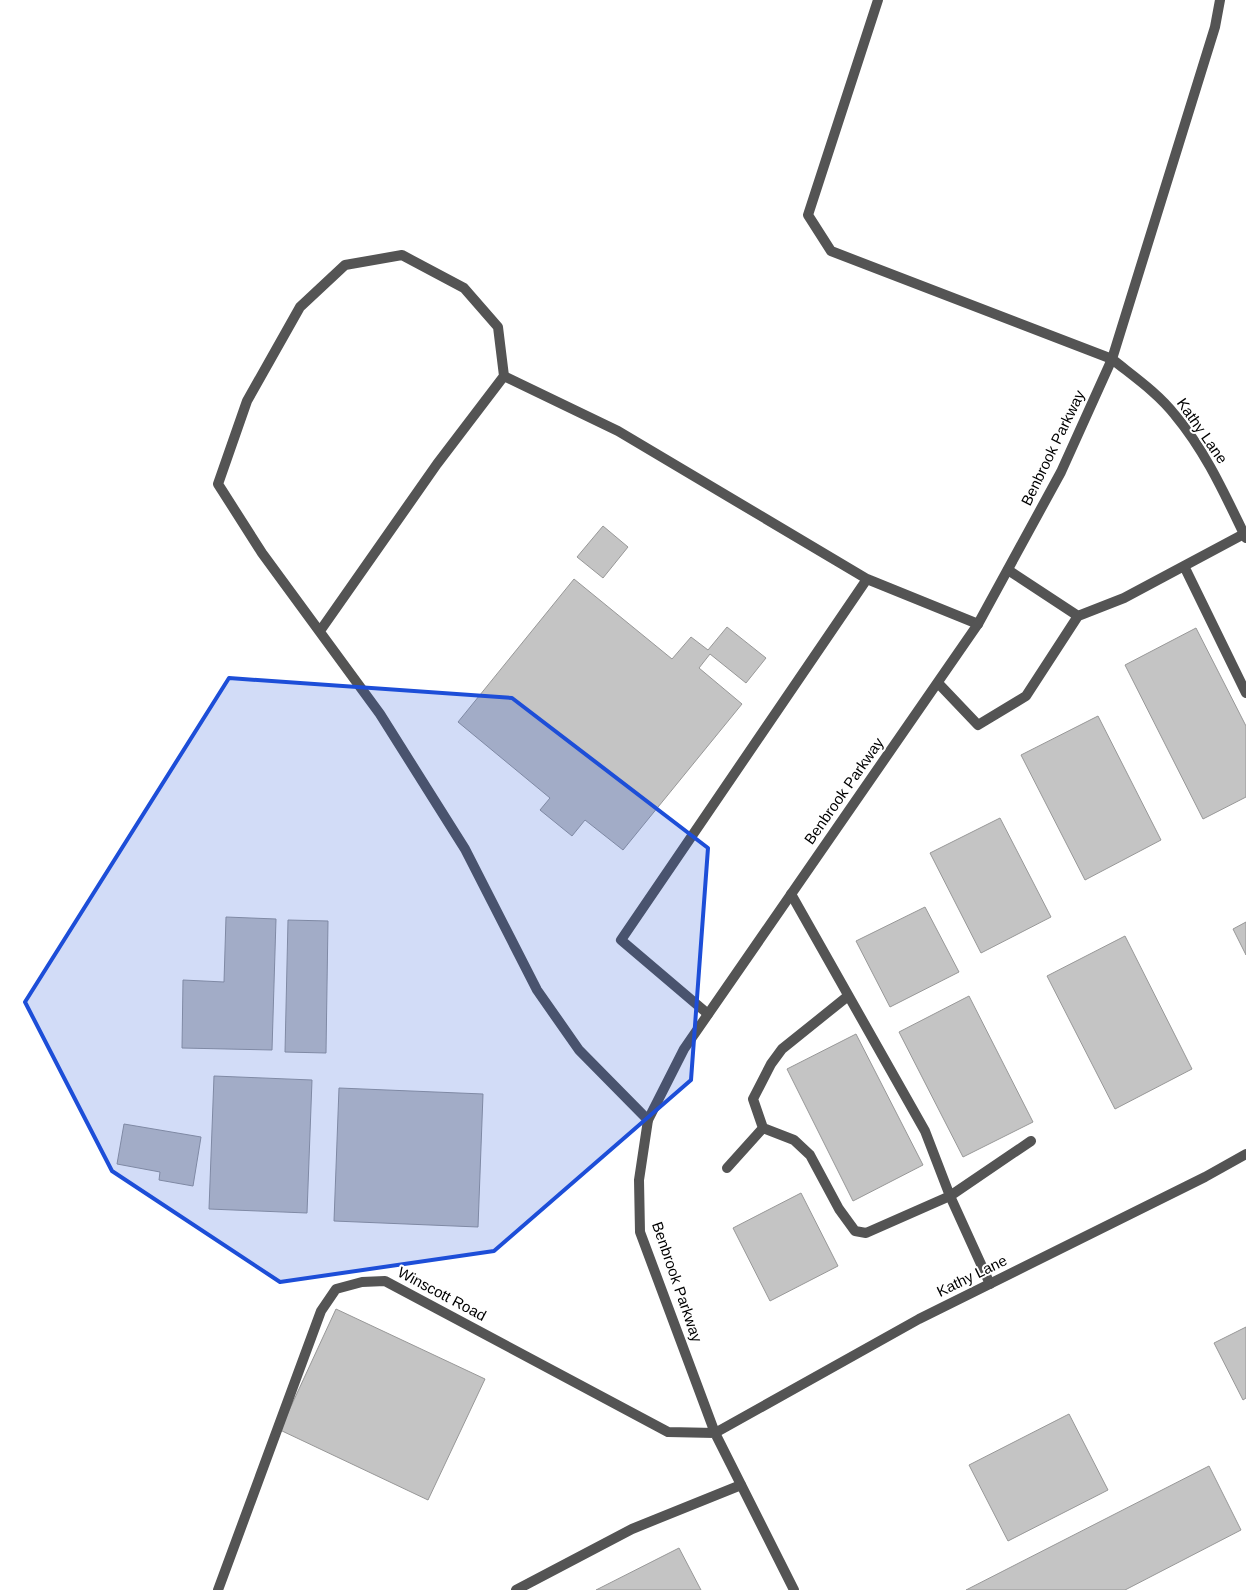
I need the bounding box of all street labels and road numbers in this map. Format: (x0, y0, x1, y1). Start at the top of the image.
street label: Benbrook Parkway (1017, 387, 1088, 508)
street label: Kathy Lane (1174, 395, 1231, 467)
street label: Benbrook Parkway (801, 734, 887, 847)
street label: Benbrook Parkway (649, 1220, 706, 1345)
street label: Kathy Lane (934, 1251, 1010, 1300)
street label: Winscott Road (395, 1263, 489, 1324)

